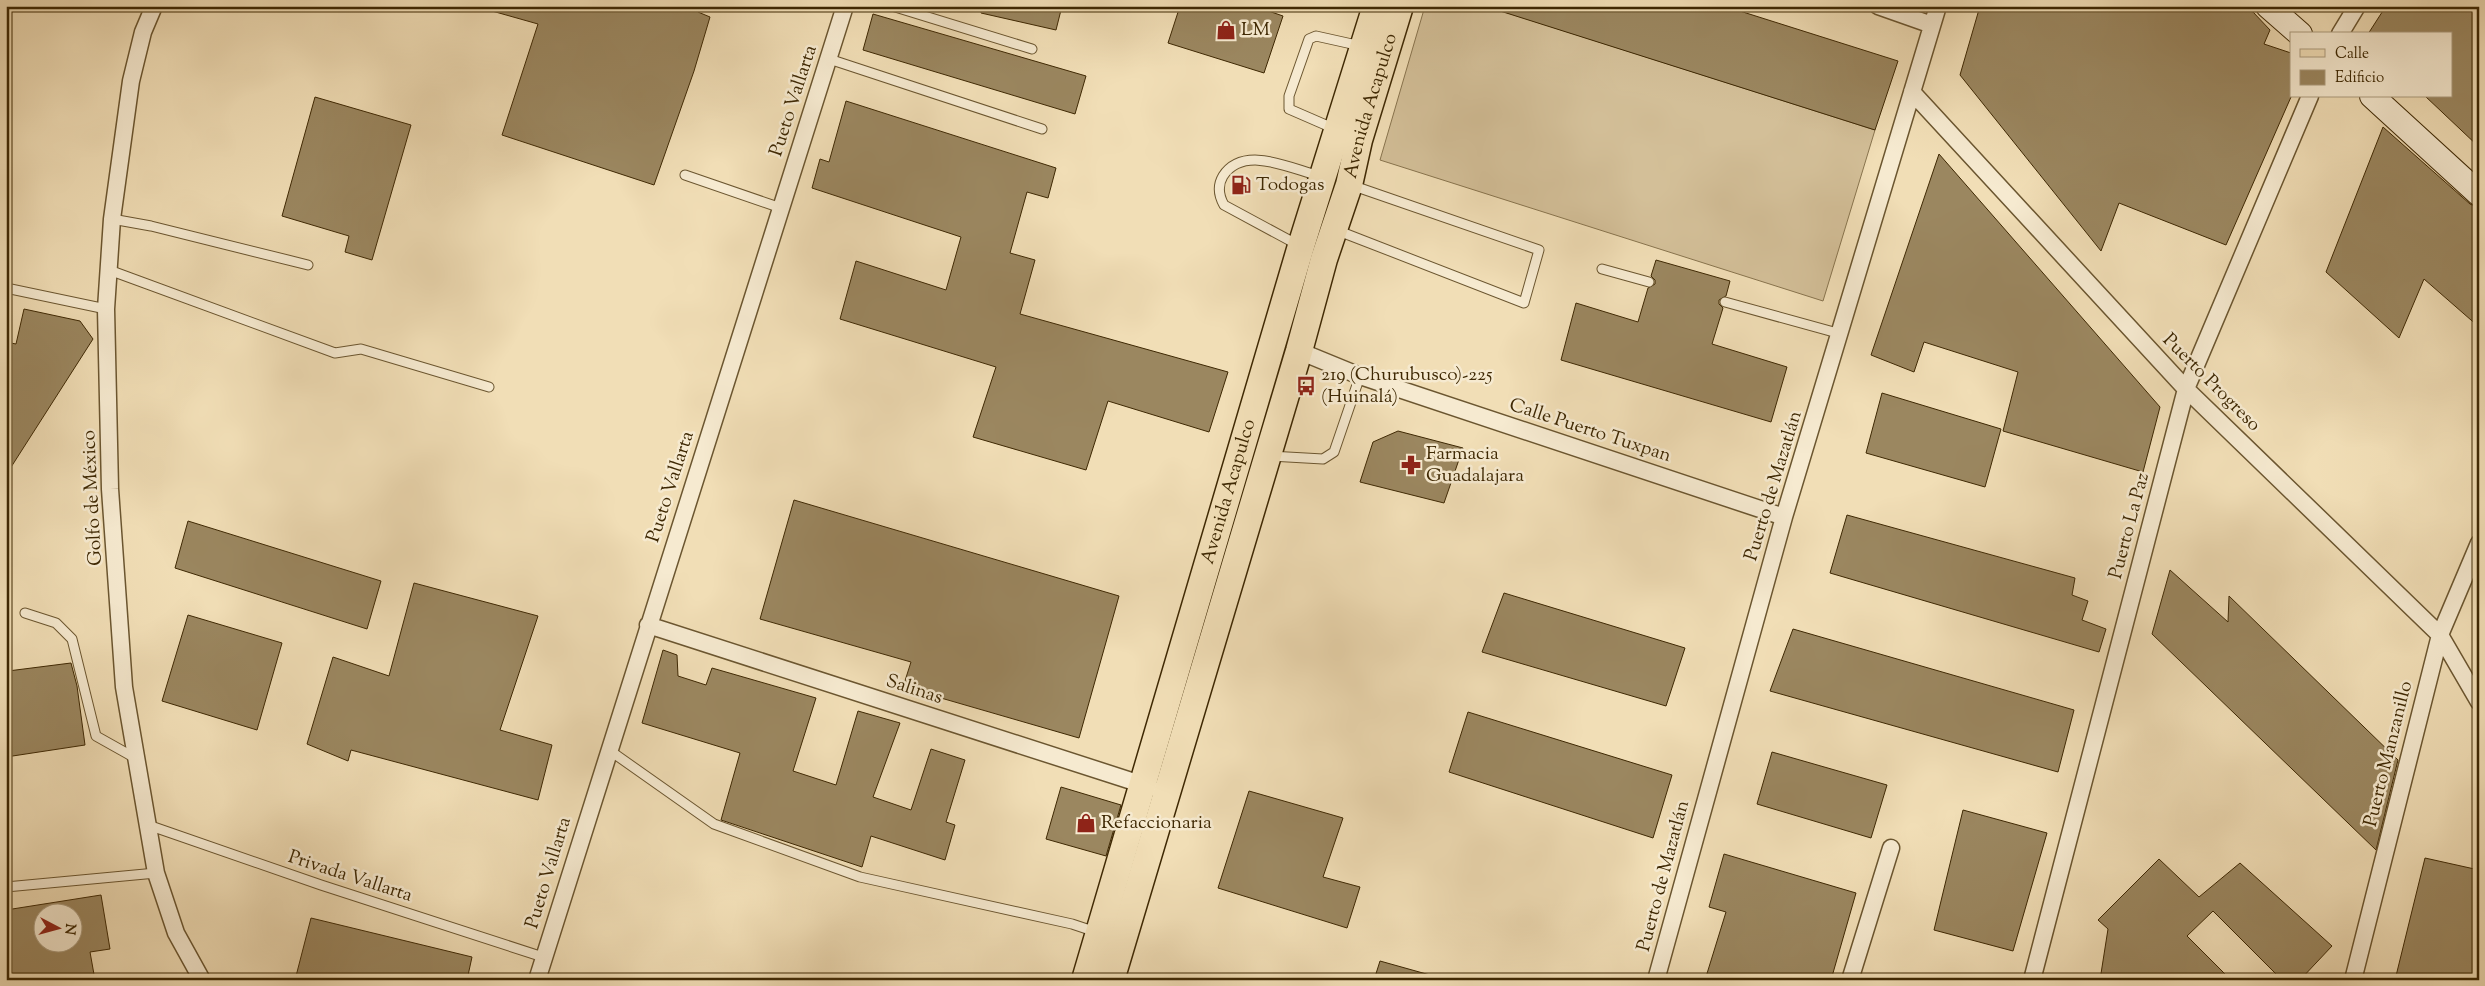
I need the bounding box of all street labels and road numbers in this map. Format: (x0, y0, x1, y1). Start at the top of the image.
street label: Avenida Acapulco (1337, 30, 1404, 181)
street label: Pueto Vallarta (763, 42, 825, 160)
street label: Puerto Progreso (2156, 328, 2266, 438)
street label: Calle Puerto Tuxpan (1506, 392, 1674, 470)
street label: Puerto de Mazatlán (1738, 408, 1810, 564)
street label: Avenida Acapulco (1195, 416, 1263, 568)
street label: Pueto Vallarta (640, 428, 702, 546)
street label: Golfo de México (76, 430, 110, 566)
street label: Puerto La Paz (2103, 470, 2157, 582)
street label: Salinas (882, 668, 946, 712)
street label: Puerto Manzanillo (2358, 678, 2420, 830)
street label: Puerto de Mazatlán (1631, 797, 1697, 955)
street label: Pueto Vallarta (519, 814, 579, 932)
street label: Privada Vallarta (284, 844, 416, 910)

